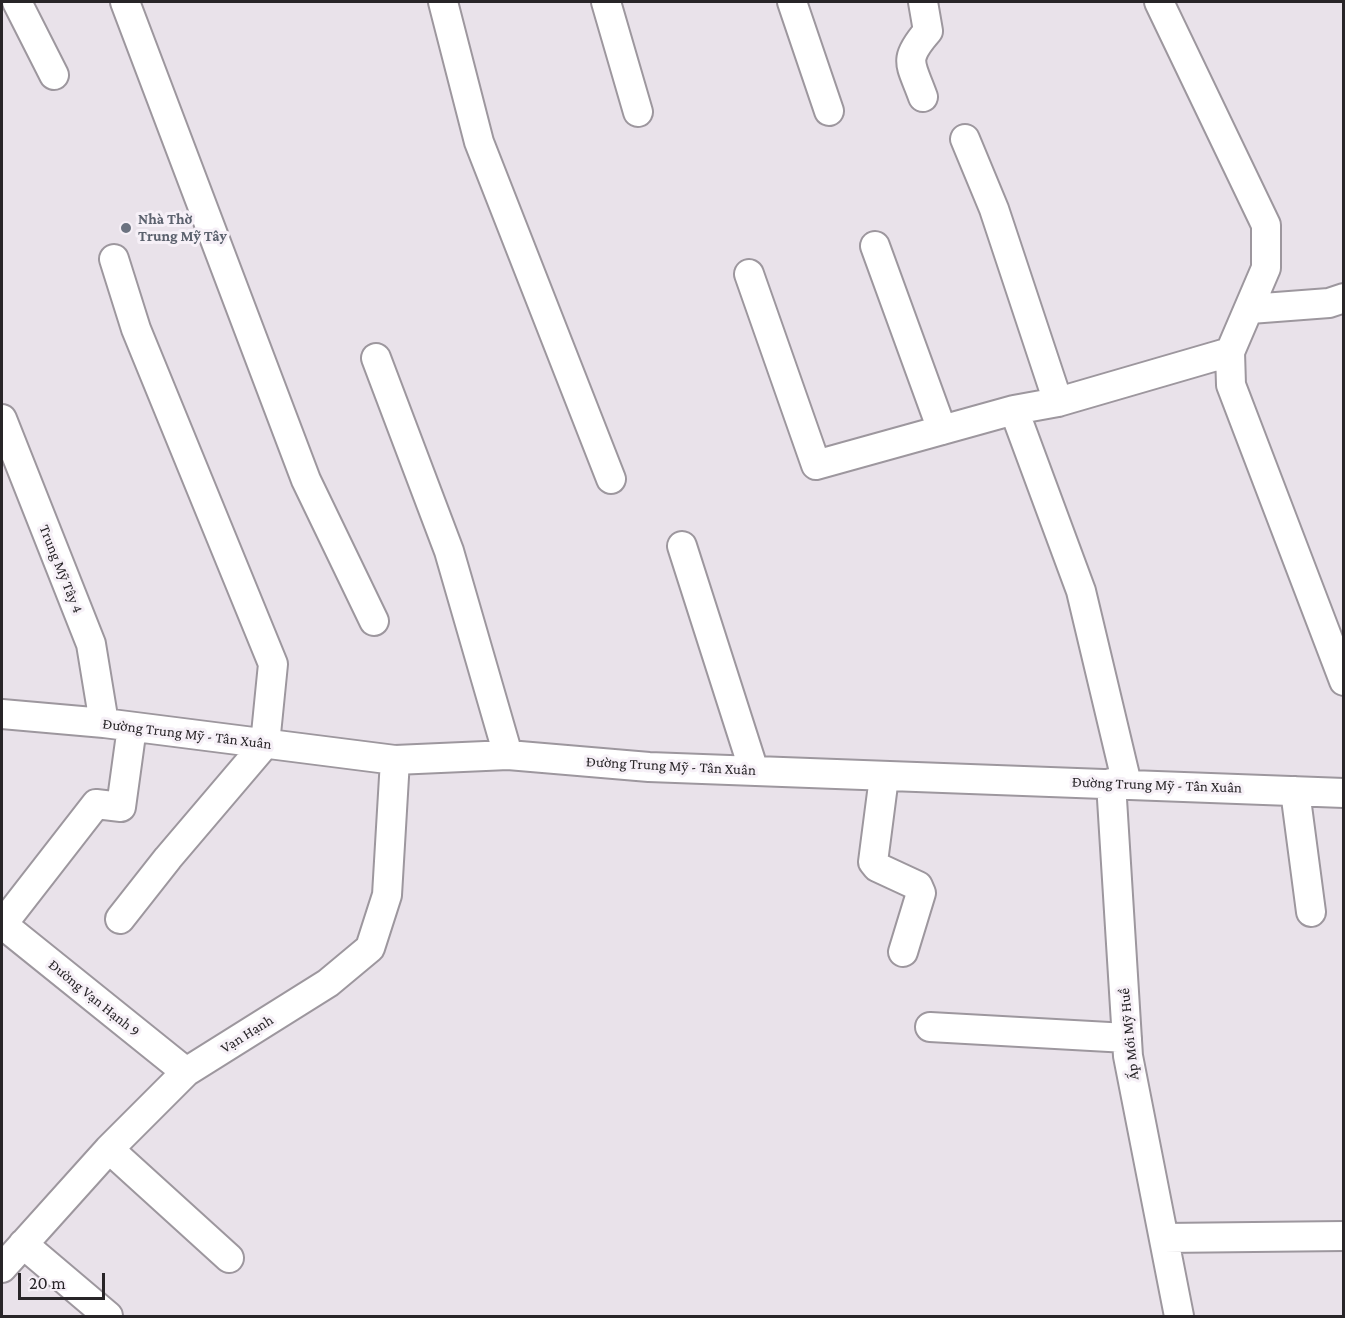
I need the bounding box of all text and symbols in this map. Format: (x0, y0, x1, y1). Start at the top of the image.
place label: Nhà Thờ Trung Mỹ Tây (138, 210, 227, 245)
marker: Nhà Thờ Trung Mỹ Tây (119, 221, 133, 235)
street label: Trung Mỹ Tây 4 (35, 522, 87, 616)
street label: Đường Trung Mỹ - Tân Xuân (101, 715, 273, 753)
street label: Đường Trung Mỹ - Tân Xuân (586, 753, 756, 779)
street label: Đường Trung Mỹ - Tân Xuân (1072, 773, 1242, 797)
street label: Đường Vạn Hạnh 9 (45, 956, 143, 1040)
street label: Ấp Mới Mỹ Huề (1115, 987, 1143, 1081)
street label: Vạn Hạnh (217, 1011, 277, 1057)
scale bar (21, 1261, 108, 1299)
text: 20 m (29, 1273, 66, 1293)

